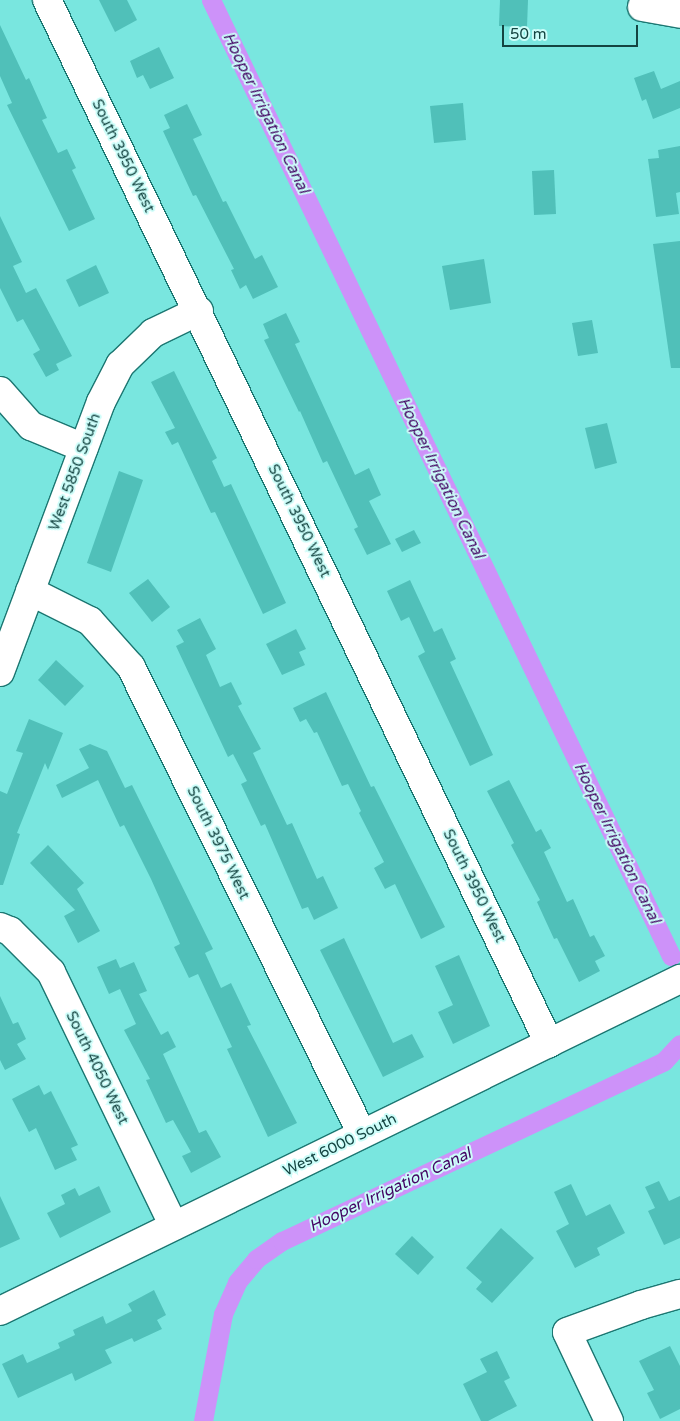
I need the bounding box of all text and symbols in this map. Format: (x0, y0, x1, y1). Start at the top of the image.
scale bar (505, 15, 641, 47)
text: 50 m (510, 25, 547, 43)
water label: Hooper Irrigation Canal (219, 29, 313, 197)
street label: South 3950 West (88, 96, 158, 216)
water label: Hooper Irrigation Canal (394, 394, 488, 562)
street label: West 5850 South (45, 411, 105, 533)
street label: South 3950 West (264, 461, 334, 581)
water label: Hooper Irrigation Canal (570, 759, 664, 927)
street label: South 3975 West (183, 783, 253, 903)
street label: South 3950 West (439, 826, 509, 946)
street label: South 4050 West (62, 1008, 132, 1128)
street label: West 6000 South (280, 1110, 400, 1180)
water label: Hooper Irrigation Canal (306, 1144, 474, 1236)

